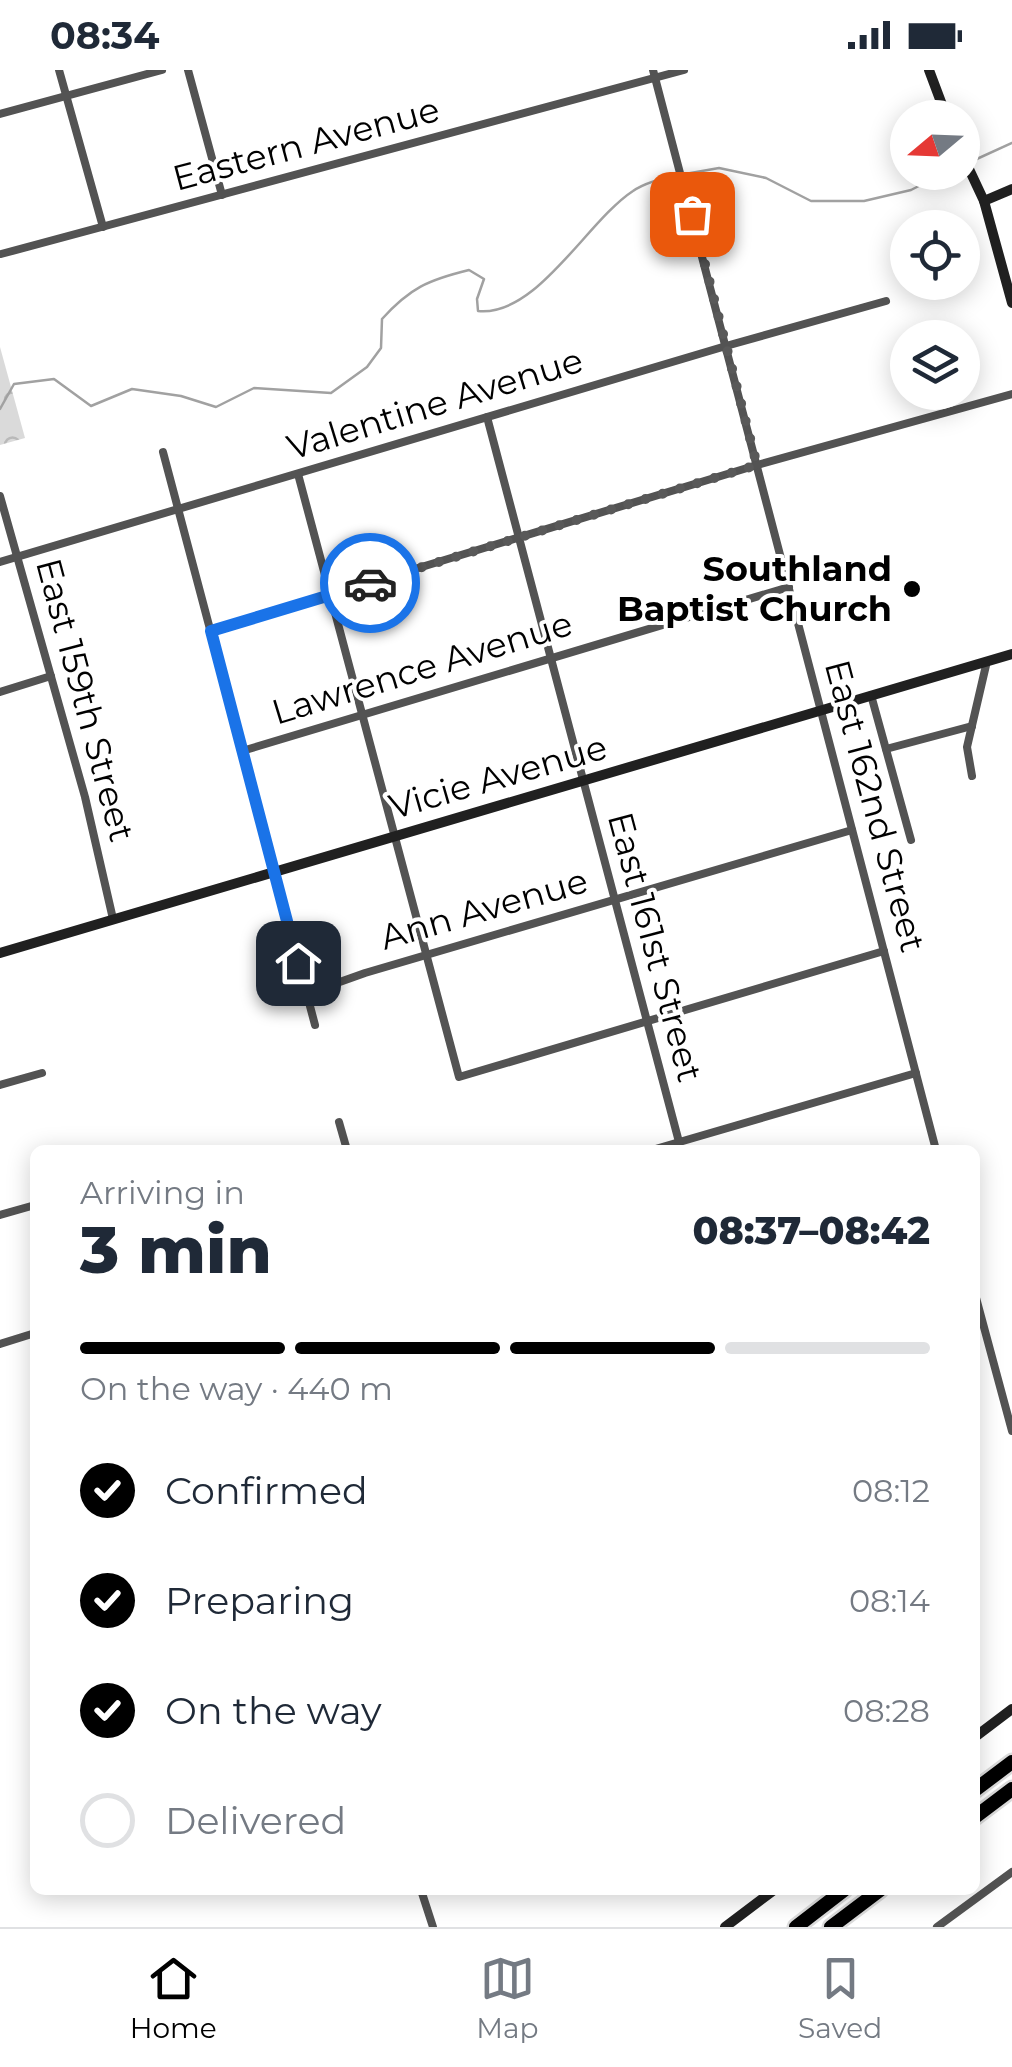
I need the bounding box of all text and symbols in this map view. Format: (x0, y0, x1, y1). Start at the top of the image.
text: 08:34 (50, 12, 160, 59)
street label: Eastern Avenue (168, 87, 444, 200)
north arrow (890, 100, 980, 190)
map controls (890, 100, 980, 410)
pin (650, 172, 735, 257)
icon: bag (665, 187, 720, 242)
button: locate (890, 210, 980, 300)
button: layers (890, 320, 980, 410)
street label: Valentine Avenue (282, 338, 588, 469)
courier (320, 533, 420, 633)
place label: Southland Baptist Church (617, 547, 892, 630)
street label: East 159th Street (27, 554, 144, 846)
icon: car (343, 556, 398, 611)
marker: Southland Baptist Church (901, 578, 923, 600)
street label: Lawrence Avenue (266, 601, 577, 734)
street label: East 162nd Street (816, 655, 935, 957)
street label: Vicie Avenue (384, 725, 612, 828)
street label: East 161st Street (599, 807, 712, 1086)
street label: Ann Avenue (375, 858, 592, 959)
pin (256, 921, 341, 1006)
icon: home (271, 936, 326, 991)
text: Arriving in (80, 1173, 245, 1212)
text: 08:37–08:42 (692, 1207, 930, 1254)
text: 3 min (80, 1210, 272, 1289)
text: On the way · 440 m (80, 1369, 393, 1408)
icon: check (80, 1463, 135, 1518)
text: Confirmed (165, 1467, 368, 1514)
text: 08:12 (852, 1471, 930, 1510)
icon: check (80, 1573, 135, 1628)
text: Preparing (165, 1577, 354, 1624)
text: 08:14 (849, 1581, 930, 1620)
icon: check (80, 1683, 135, 1738)
text: On the way (165, 1687, 382, 1734)
text: 08:28 (843, 1691, 930, 1730)
text: Delivered (165, 1797, 346, 1844)
tab: Home (130, 1951, 217, 2045)
tab: Map (476, 1951, 539, 2045)
tab: Saved (798, 1951, 882, 2045)

